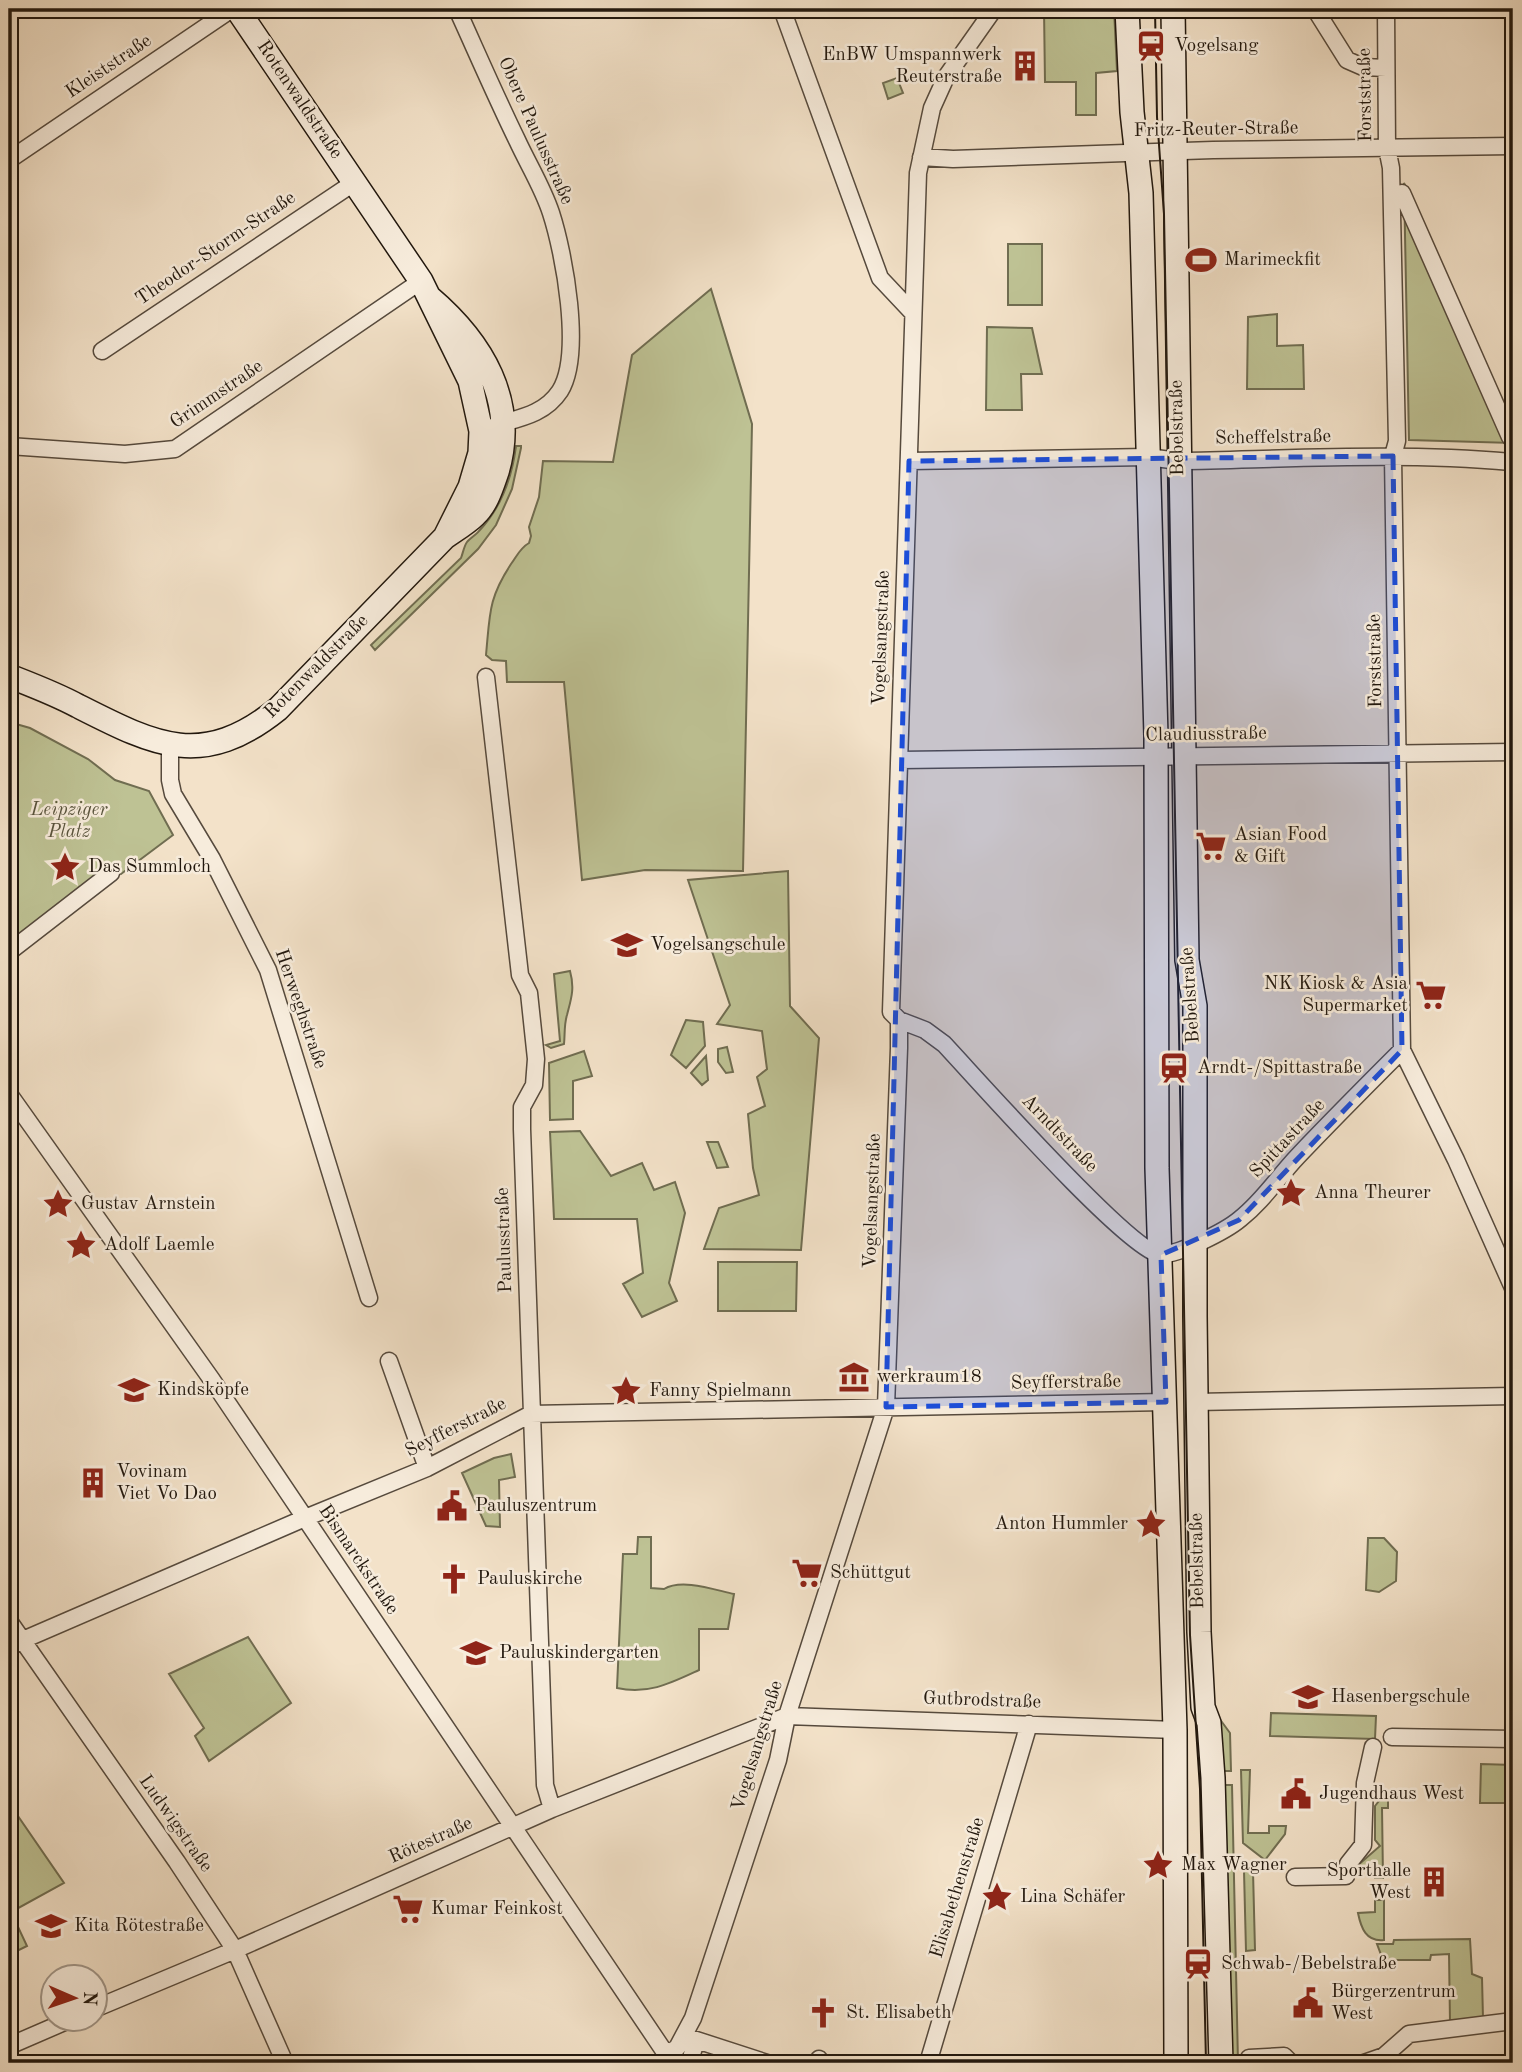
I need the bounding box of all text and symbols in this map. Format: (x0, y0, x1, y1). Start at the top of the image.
station icon: Vogelsang (1134, 29, 1168, 63)
street label: Kleiststraße (63, 31, 155, 103)
street label: Rotenwaldstraße (253, 37, 345, 163)
place label: Vogelsang (1174, 37, 1259, 56)
place label: EnBW Umspannwerk Reuterstraße (822, 46, 1002, 87)
street label: Forststraße (1356, 48, 1376, 142)
building icon: EnBW Umspannwerk Reuterstraße (1008, 49, 1042, 83)
street label: Obere Paulusstraße (494, 54, 576, 208)
street label: Fritz-Reuter-Straße (1133, 119, 1299, 141)
street label: Theodor-Storm-Straße (133, 188, 299, 310)
sports icon: Marimeckfit (1184, 243, 1218, 277)
place label: Marimeckfit (1224, 251, 1321, 270)
street label: Grimmstraße (167, 357, 267, 433)
street label: Bebelstraße (1168, 380, 1188, 476)
street label: Scheffelstraße (1215, 427, 1331, 449)
street label: Vogelsangstraße (870, 570, 894, 706)
street label: Rotenwaldstraße (261, 611, 373, 723)
street label: Forststraße (1366, 614, 1386, 708)
street label: Claudiusstraße (1145, 724, 1267, 746)
park label: Leipziger Platz (29, 801, 108, 842)
place label: Asian Food & Gift (1234, 826, 1327, 867)
supermarket icon: Asian Food & Gift (1194, 829, 1228, 863)
place icon: Das Summloch (48, 850, 82, 884)
place label: Das Summloch (88, 858, 211, 877)
school or university icon: Vogelsangschule (610, 928, 644, 962)
place label: Vogelsangschule (650, 936, 785, 955)
street label: Bebelstraße (1178, 946, 1204, 1044)
street label: Herweghstraße (271, 947, 329, 1071)
place label: NK Kiosk & Asia Supermarket (1264, 975, 1409, 1016)
supermarket icon: NK Kiosk & Asia Supermarket (1414, 978, 1448, 1012)
station icon: Arndt-/Spittastraße (1157, 1051, 1191, 1085)
place label: Arndt-/Spittastraße (1197, 1059, 1362, 1078)
street label: Arndtstraße (1017, 1091, 1101, 1177)
street label: Spittastraße (1247, 1096, 1329, 1182)
street label: Vogelsangstraße (861, 1133, 885, 1269)
place icon: Anna Theurer (1274, 1176, 1308, 1210)
place label: Anna Theurer (1314, 1184, 1431, 1203)
place icon: Gustav Arnstein (41, 1187, 75, 1221)
street label: Paulusstraße (494, 1187, 516, 1293)
place label: Gustav Arnstein (81, 1195, 215, 1214)
place icon: Adolf Laemle (64, 1228, 98, 1262)
place label: Adolf Laemle (104, 1236, 214, 1255)
museum icon: werkraum18 (837, 1360, 871, 1394)
place label: werkraum18 (877, 1368, 982, 1387)
school or university icon: Kindsköpfe (117, 1373, 151, 1407)
street label: Seyfferstraße (1011, 1373, 1121, 1393)
place icon: Fanny Spielmann (609, 1374, 643, 1408)
place label: Kindsköpfe (157, 1381, 249, 1400)
place label: Fanny Spielmann (649, 1382, 792, 1401)
street label: Seyfferstraße (402, 1394, 510, 1462)
place label: Vovinam Viet Vo Dao (116, 1463, 217, 1504)
building icon: Vovinam Viet Vo Dao (76, 1466, 110, 1500)
public building icon: Pauluszentrum (435, 1489, 469, 1523)
place label: Pauluszentrum (475, 1497, 597, 1516)
street label: Bismarckstraße (314, 1502, 402, 1618)
place icon: Anton Hummler (1134, 1507, 1168, 1541)
street label: Bebelstraße (1188, 1513, 1208, 1609)
place label: Anton Hummler (995, 1515, 1128, 1534)
supermarket icon: Schüttgut (790, 1556, 824, 1590)
church icon: Pauluskirche (437, 1562, 471, 1596)
place label: Schüttgut (830, 1564, 911, 1583)
place label: Pauluskirche (477, 1570, 582, 1589)
school or university icon: Pauluskindergarten (459, 1636, 493, 1670)
place label: Pauluskindergarten (499, 1644, 659, 1663)
street label: Vogelsangstraße (729, 1679, 787, 1813)
school or university icon: Hasenbergschule (1291, 1680, 1325, 1714)
place label: Hasenbergschule (1331, 1688, 1470, 1707)
street label: Gutbrodstraße (923, 1689, 1041, 1713)
street label: Ludwigstraße (135, 1772, 215, 1876)
public building icon: Jugendhaus West (1279, 1777, 1313, 1811)
place label: Jugendhaus West (1319, 1785, 1464, 1804)
street label: Rötestraße (386, 1814, 476, 1868)
street label: Elisabethenstraße (928, 1815, 988, 1961)
place icon: Max Wagner (1141, 1848, 1175, 1882)
place label: Max Wagner (1181, 1856, 1287, 1875)
place label: Sporthalle West (1327, 1862, 1411, 1903)
building icon: Sporthalle West (1417, 1865, 1451, 1899)
place icon: Lina Schäfer (980, 1880, 1014, 1914)
place label: Lina Schäfer (1020, 1888, 1126, 1907)
supermarket icon: Kumar Feinkost (391, 1892, 425, 1926)
place label: Kumar Feinkost (431, 1900, 563, 1919)
school or university icon: Kita Rötestraße (34, 1909, 68, 1943)
place label: Kita Rötestraße (74, 1917, 204, 1936)
station icon: Schwab-/Bebelstraße (1181, 1947, 1215, 1981)
place label: Schwab-/Bebelstraße (1221, 1955, 1397, 1974)
north arrow (38, 1964, 108, 2034)
place label: Bürgerzentrum West (1331, 1983, 1456, 2024)
public building icon: Bürgerzentrum West (1291, 1986, 1325, 2020)
text: N (79, 1991, 98, 2007)
church icon: St. Elisabeth (806, 1996, 840, 2030)
place label: St. Elisabeth (846, 2004, 952, 2023)

